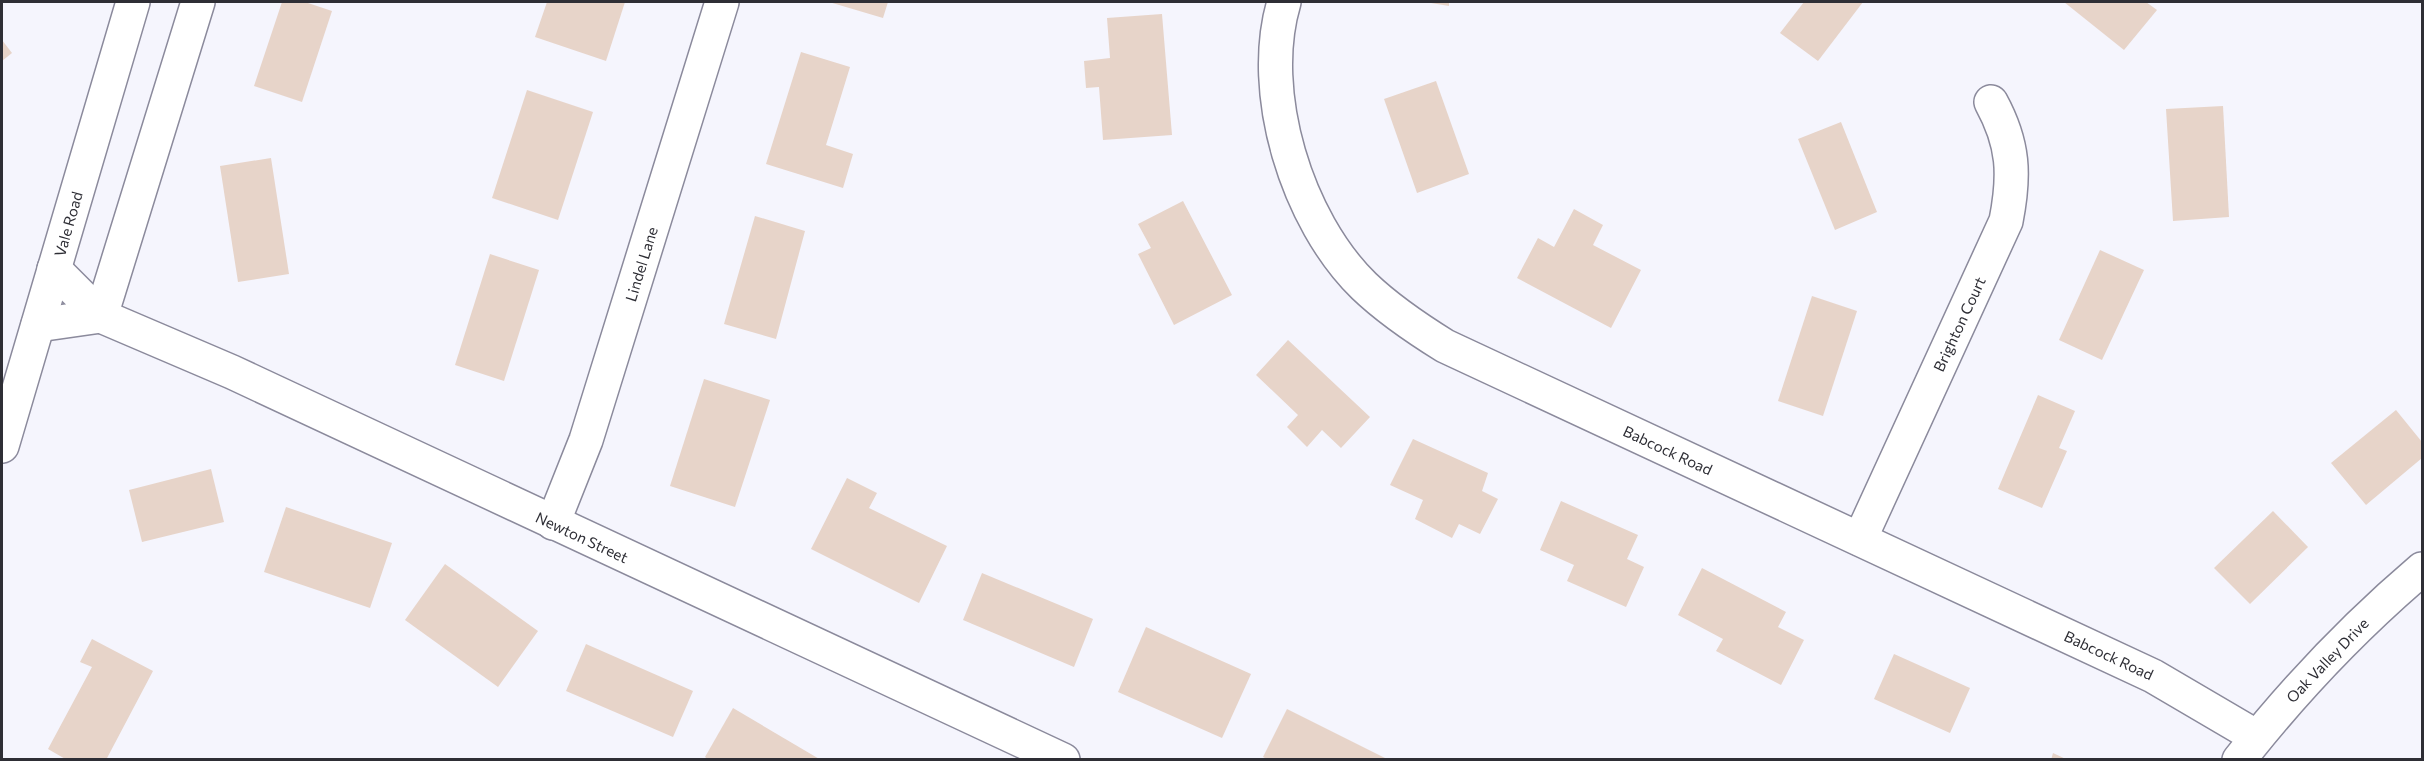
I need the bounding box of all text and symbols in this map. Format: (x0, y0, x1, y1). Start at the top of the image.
street label: Vale Road (50, 189, 86, 259)
street label: Lindel Lane (621, 224, 661, 304)
street label: Brighton Court (1929, 274, 1989, 374)
street label: Babcock Road (1621, 422, 1715, 478)
street label: Newton Street (533, 508, 631, 566)
street label: Oak Valley Drive (2282, 614, 2372, 706)
street label: Babcock Road (2062, 627, 2156, 683)

